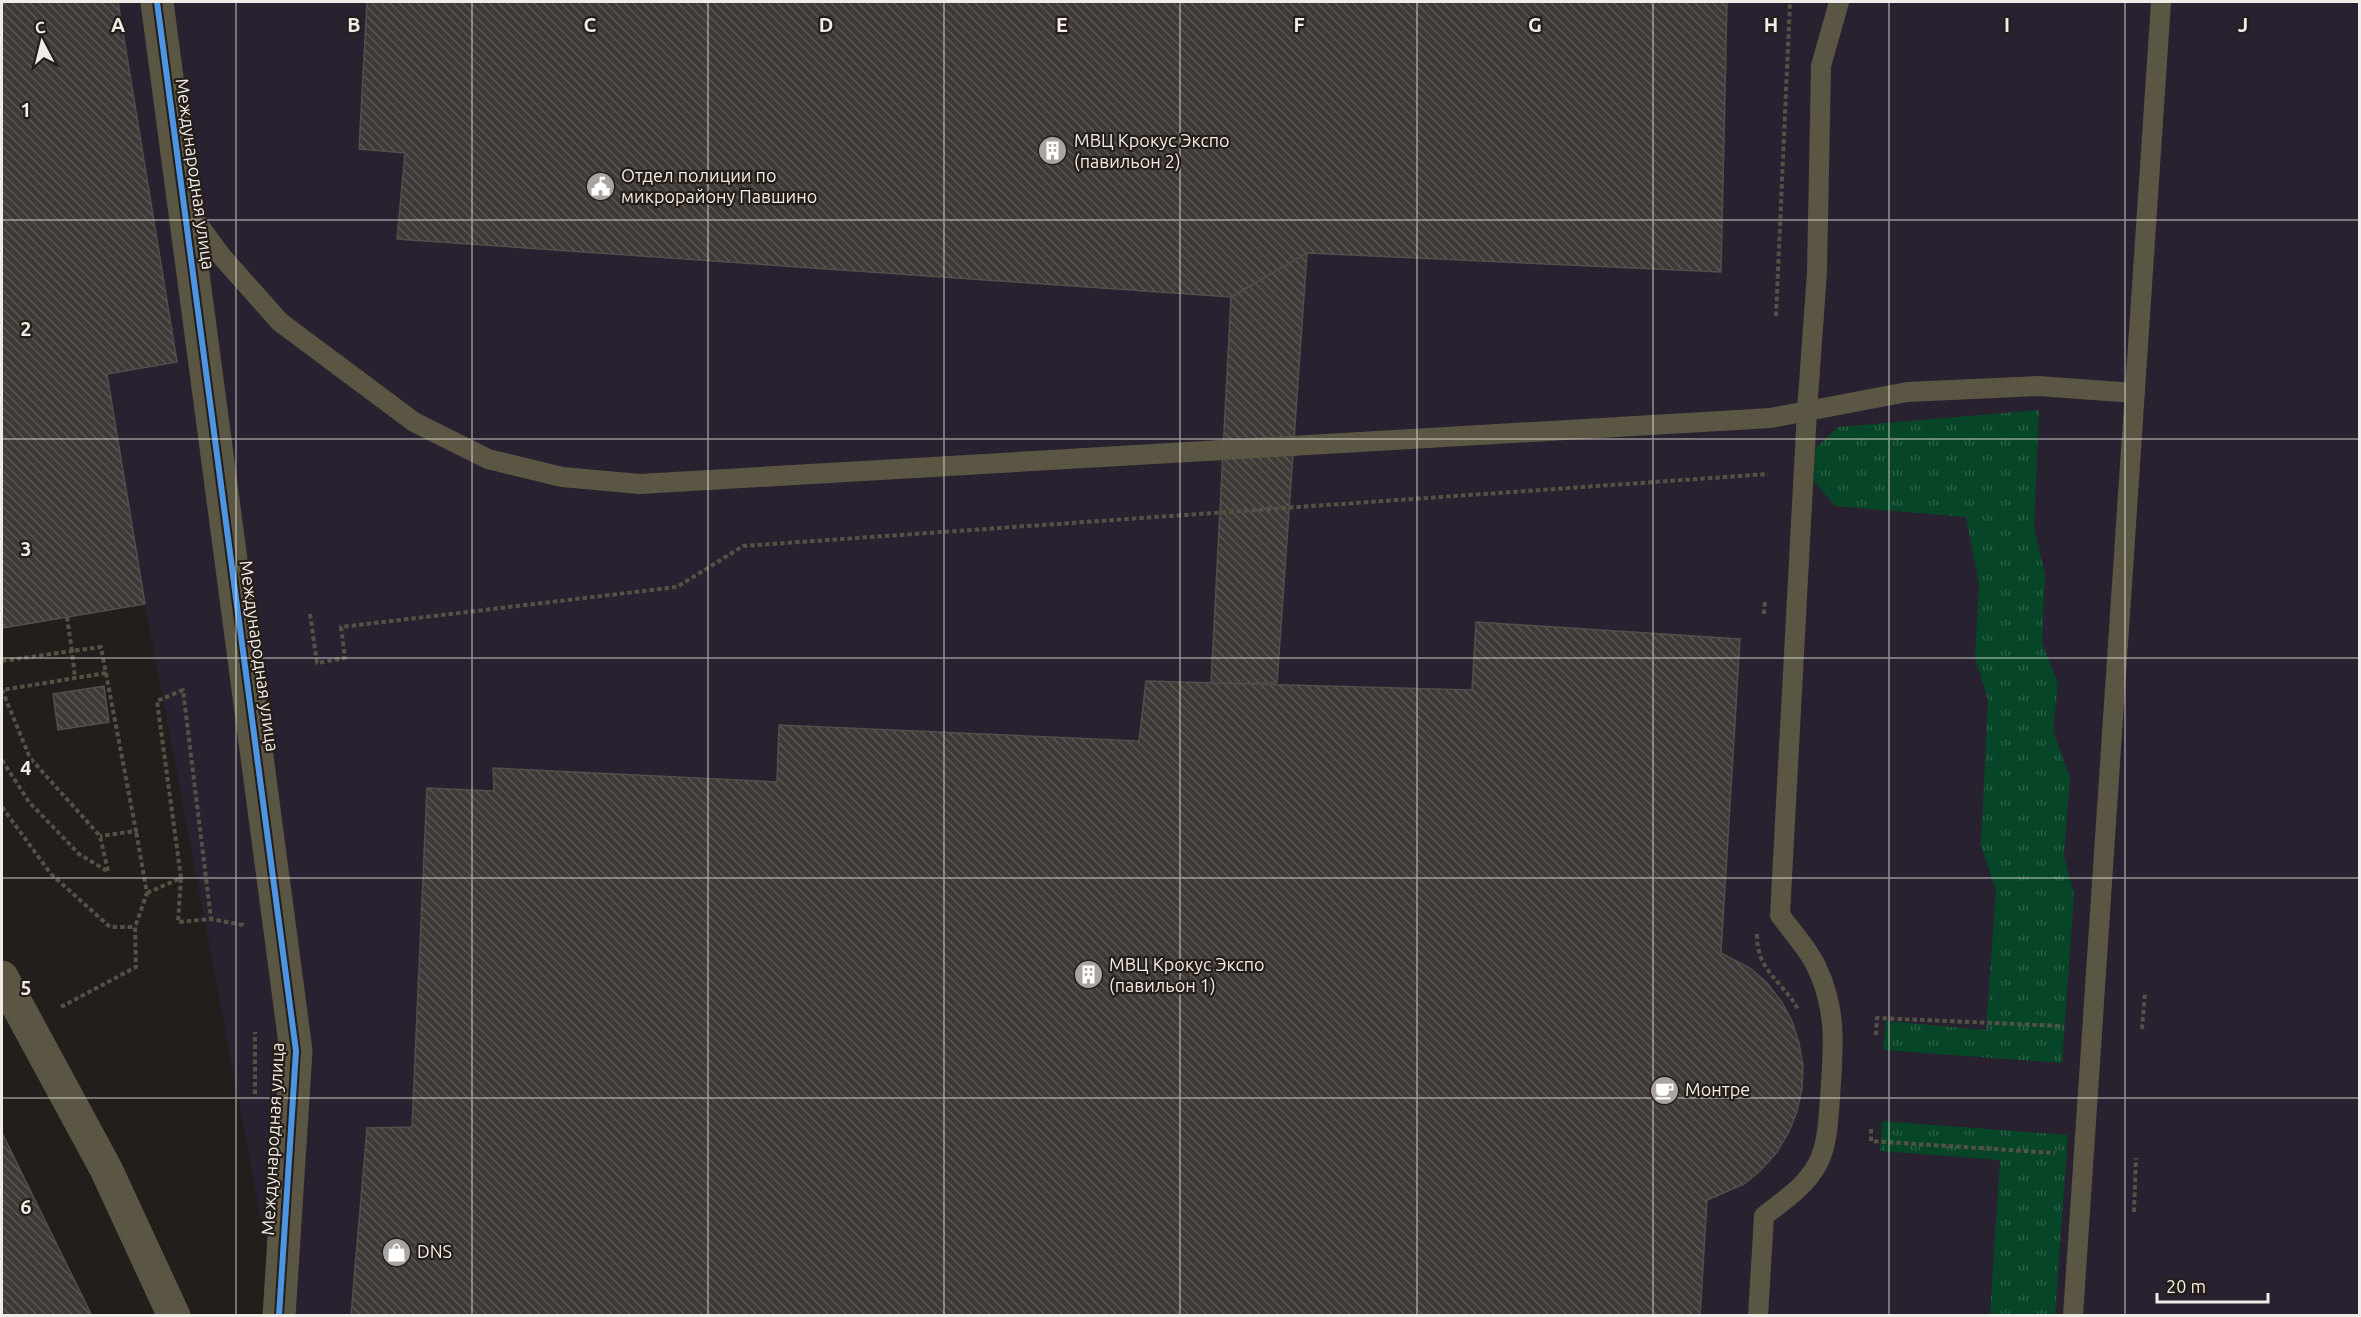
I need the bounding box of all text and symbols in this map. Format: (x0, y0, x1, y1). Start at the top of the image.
north arrow (12, 12, 72, 72)
text: A (111, 13, 125, 36)
text: B (347, 13, 361, 36)
text: C (584, 13, 597, 36)
text: D (819, 13, 833, 36)
text: E (1056, 13, 1068, 36)
text: F (1293, 13, 1305, 36)
text: G (1528, 13, 1542, 36)
text: H (1764, 13, 1778, 36)
text: I (2004, 13, 2010, 36)
text: J (2238, 13, 2248, 36)
text: С (34, 18, 46, 37)
street label: Международная улица (173, 77, 219, 271)
text: 1 (20, 98, 32, 121)
place label: МВЦ Крокус Экспо (павильон 2) (1074, 130, 1230, 172)
building icon: МВЦ Крокус Экспо (павильон 2) (1037, 135, 1069, 167)
place label: Отдел полиции по микрорайону Павшино (621, 165, 817, 206)
public building icon: Отдел полиции по микрорайону Павшино (584, 170, 616, 202)
text: 2 (20, 317, 32, 340)
text: 3 (20, 537, 32, 560)
street label: Международная улица (237, 559, 283, 753)
text: 4 (20, 756, 32, 779)
place label: МВЦ Крокус Экспо (павильон 1) (1109, 954, 1265, 996)
building icon: МВЦ Крокус Экспо (павильон 1) (1072, 959, 1104, 991)
text: 5 (20, 976, 32, 999)
street label: Международная улица (257, 1042, 287, 1236)
cafe icon: Монтре (1648, 1074, 1680, 1106)
place label: Монтре (1685, 1079, 1750, 1099)
text: 6 (20, 1195, 32, 1218)
shop icon: DNS (380, 1236, 412, 1268)
place label: DNS (417, 1241, 452, 1261)
scale bar (2157, 1266, 2268, 1304)
text: 20 m (2166, 1276, 2206, 1296)

